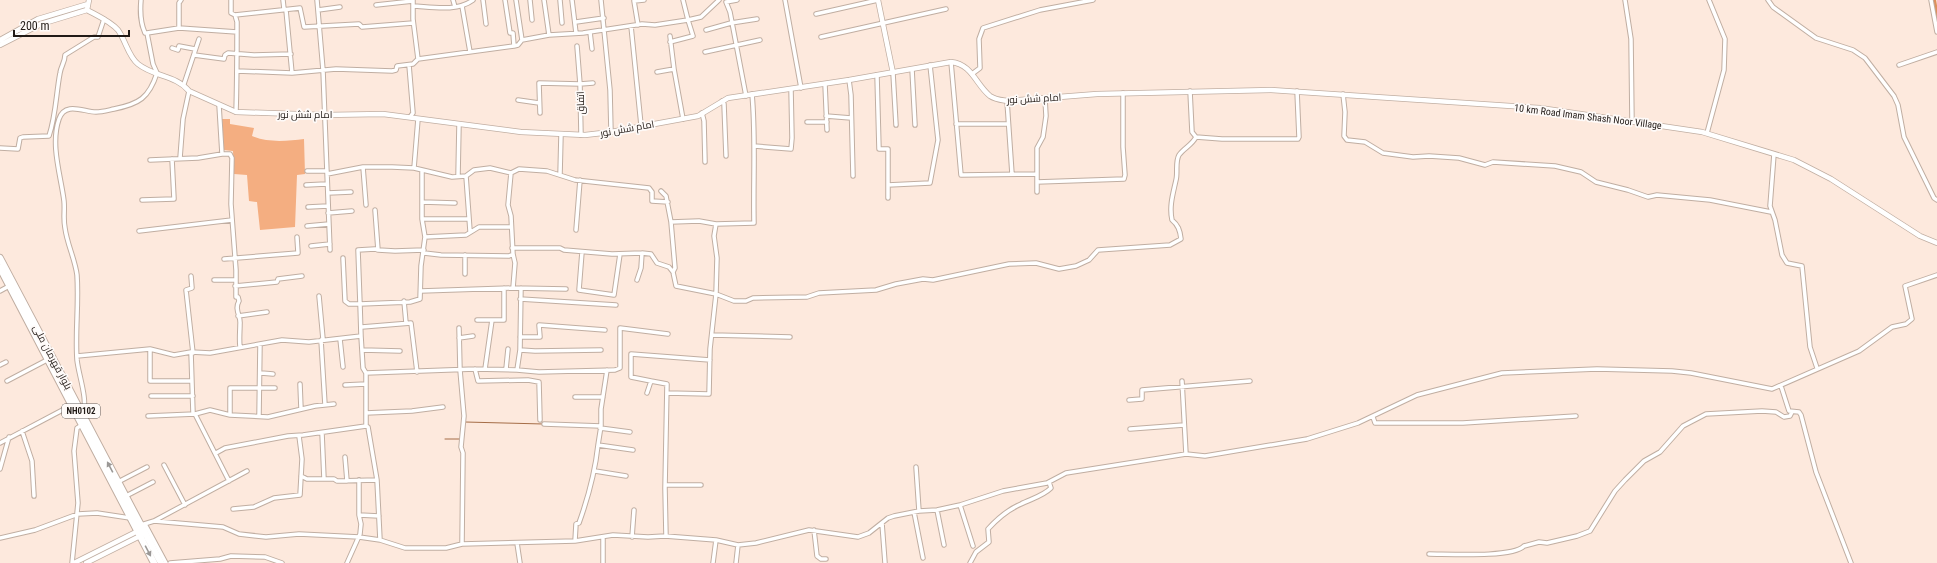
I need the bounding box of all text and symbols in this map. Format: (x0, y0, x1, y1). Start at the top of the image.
scale bar (14, 12, 129, 38)
text: 200 m (20, 19, 50, 33)
street label: اتفاق (575, 91, 587, 115)
street label: امام شش نور (1005, 92, 1062, 107)
street label: 10 km Road Imam Shash Noor Village (1514, 102, 1663, 131)
street label: امام شش نور (277, 109, 332, 122)
street label: امام شش نور (598, 118, 655, 141)
street label: بلوار قهرمان ملی (30, 323, 74, 392)
road number: NH0102 (62, 404, 100, 418)
one-way arrow (107, 461, 114, 472)
one-way arrow (144, 545, 151, 557)

